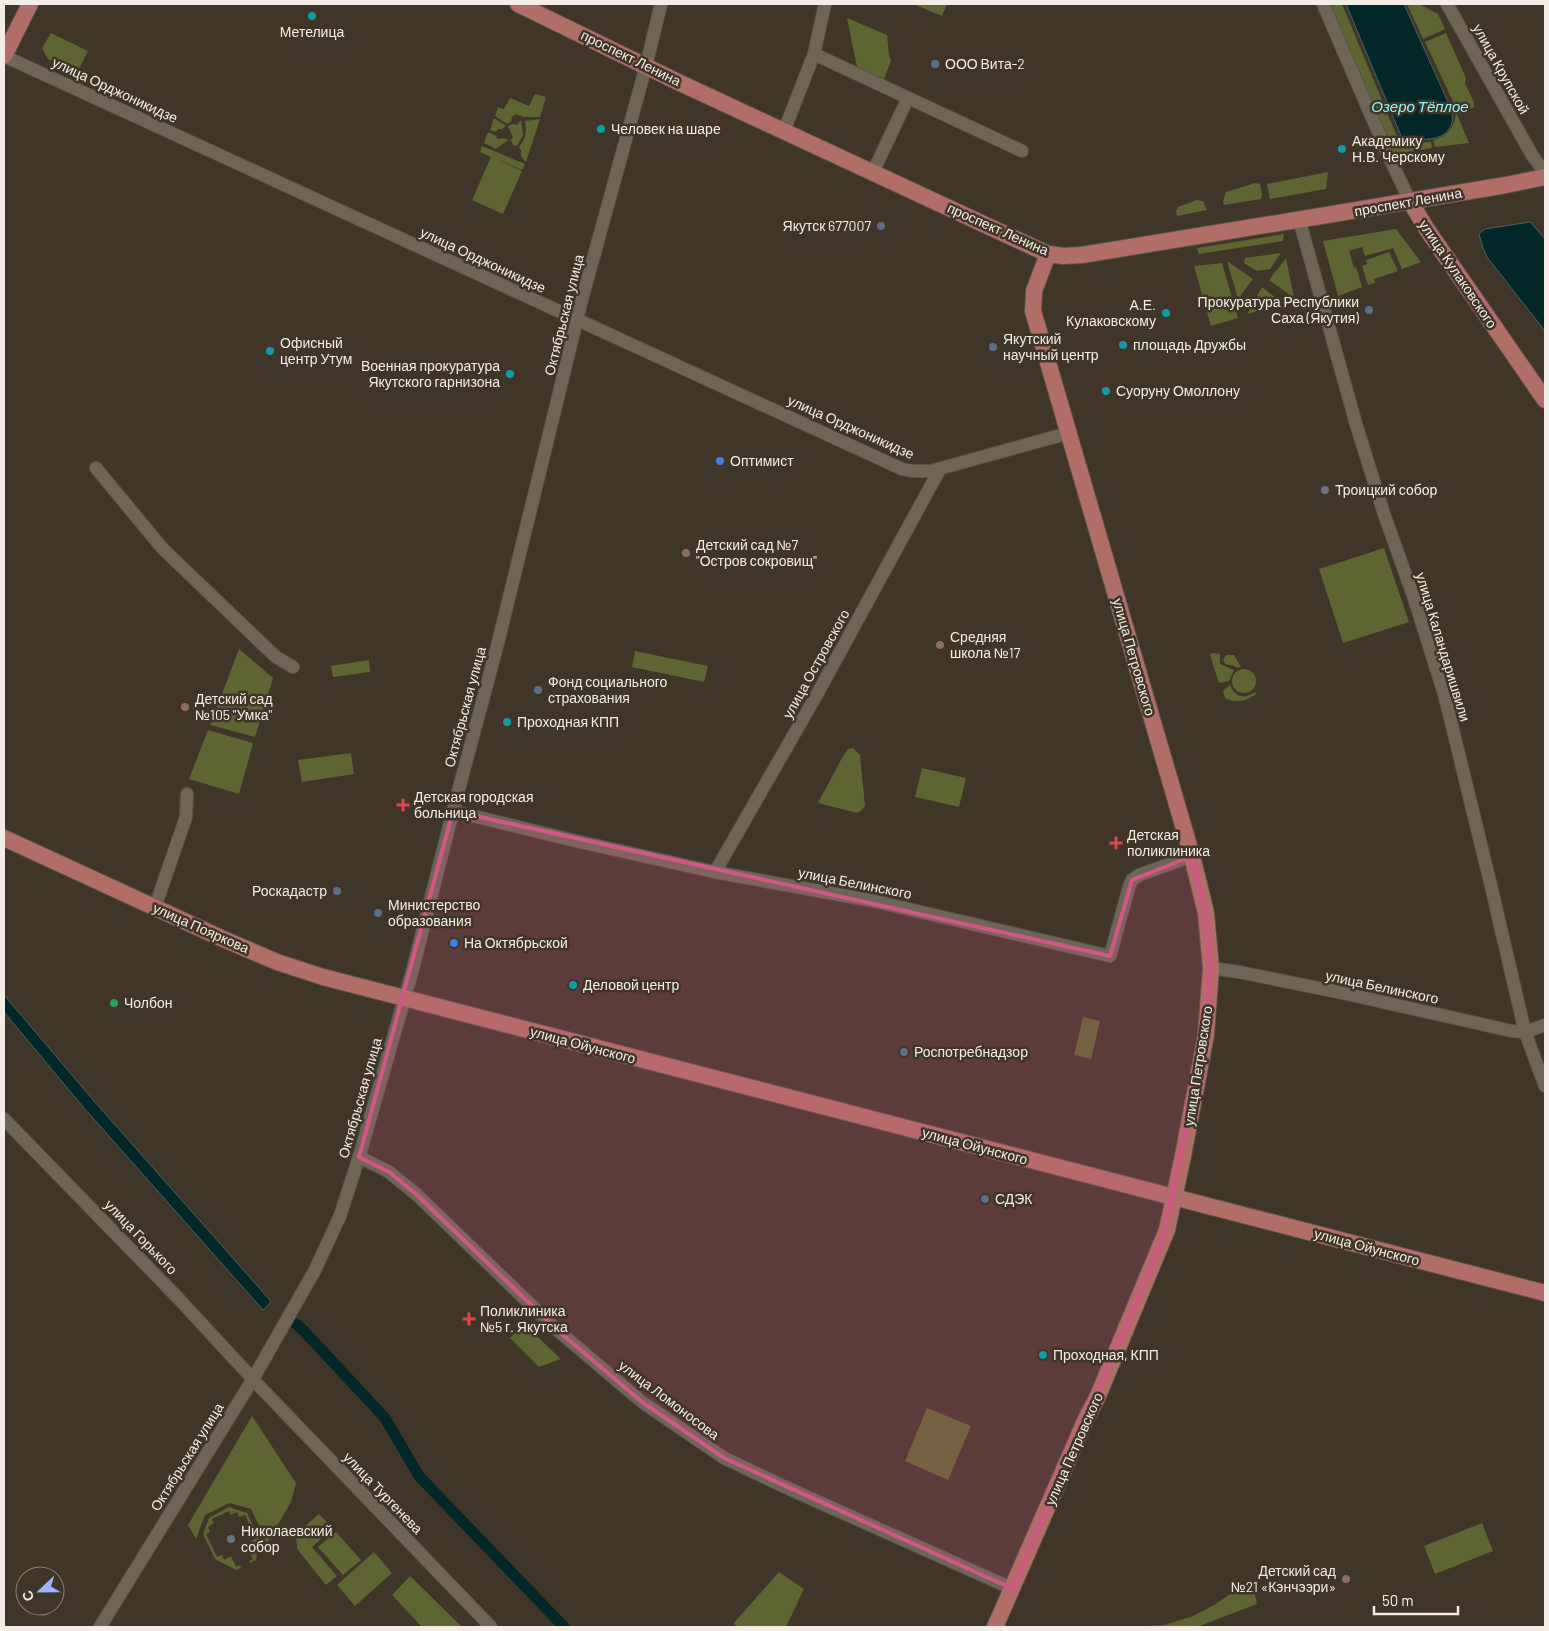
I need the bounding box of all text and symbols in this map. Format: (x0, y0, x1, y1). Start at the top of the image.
marker: Метелица (306, 10, 318, 22)
street label: улица Крупской (1470, 21, 1533, 117)
place label: Метелица (280, 23, 344, 40)
street label: проспект Ленина (578, 26, 684, 89)
street label: улица Орджоникидзе (50, 53, 181, 126)
place label: ООО Вита-2 (945, 55, 1025, 72)
marker: ООО Вита-2 (929, 58, 941, 70)
water label: Озеро Тёплое (1371, 97, 1469, 115)
place label: Человек на шаре (611, 120, 721, 137)
marker: Человек на шаре (595, 123, 607, 135)
place label: Академику Н.В. Черскому (1352, 132, 1445, 165)
marker: Академику Н.В. Черскому (1336, 143, 1348, 155)
street label: проспект Ленина (1353, 184, 1463, 219)
street label: проспект Ленина (945, 199, 1052, 259)
street label: улица Кулаковского (1416, 216, 1501, 331)
place label: Якутск 677007 (783, 217, 871, 234)
marker: Якутск 677007 (875, 220, 887, 232)
street label: улица Орджоникидзе (418, 223, 549, 296)
street label: Октябрьская улица (540, 252, 587, 377)
place label: Прокуратура Республики Саха (Якутия) (1198, 293, 1359, 326)
place label: А.Е. Кулаковскому (1066, 296, 1156, 329)
marker: Прокуратура Республики Саха (Якутия) (1363, 304, 1375, 316)
marker: А.Е. Кулаковскому (1160, 307, 1172, 319)
place label: Якутский научный центр (1003, 330, 1099, 363)
place label: Офисный центр Утум (280, 334, 352, 367)
place label: площадь Дружбы (1133, 336, 1246, 353)
marker: площадь Дружбы (1117, 339, 1129, 351)
marker: Якутский научный центр (987, 341, 999, 353)
marker: Офисный центр Утум (264, 345, 276, 357)
place label: Военная прокуратура Якутского гарнизона (361, 357, 500, 390)
marker: Военная прокуратура Якутского гарнизона (504, 368, 516, 380)
place label: Суоруну Омоллону (1116, 382, 1240, 399)
marker: Суоруну Омоллону (1100, 385, 1112, 397)
street label: улица Орджоникидзе (785, 391, 917, 462)
place label: Оптимист (730, 452, 794, 469)
marker: Оптимист (714, 455, 726, 467)
place label: Троицкий собор (1335, 481, 1437, 498)
marker: Троицкий собор (1319, 484, 1331, 496)
place label: Детский сад №7 "Остров сокровищ" (696, 536, 817, 569)
marker: Детский сад №7 "Остров сокровищ" (680, 547, 692, 559)
street label: улица Каландаришвили (1413, 570, 1474, 723)
street label: улица Петровского (1110, 596, 1159, 718)
street label: улица Островского (779, 606, 853, 721)
place label: Средняя школа №17 (950, 628, 1021, 661)
marker: Средняя школа №17 (934, 639, 946, 651)
street label: Октябрьская улица (440, 644, 489, 769)
place label: Фонд социального страхования (548, 673, 667, 706)
marker: Фонд социального страхования (532, 684, 544, 696)
place label: Детский сад №105 "Умка" (195, 690, 273, 723)
marker: Детский сад №105 "Умка" (179, 701, 191, 713)
place label: Проходная КПП (517, 713, 619, 730)
marker: Проходная КПП (501, 716, 513, 728)
place label: Детская городская больница (414, 788, 533, 821)
marker: Детская городская больница (396, 798, 410, 812)
place label: Детская поликлиника (1127, 826, 1210, 859)
marker: Детская поликлиника (1109, 836, 1123, 850)
street label: улица Белинского (797, 863, 913, 902)
place label: Роскадастр (252, 882, 327, 899)
marker: Роскадастр (331, 885, 343, 897)
place label: Министерство образования (388, 896, 481, 929)
street label: улица Пояркова (150, 899, 252, 956)
marker: Министерство образования (372, 907, 384, 919)
place label: На Октябрьской (464, 934, 568, 951)
marker: На Октябрьской (448, 937, 460, 949)
street label: улица Белинского (1324, 966, 1440, 1007)
place label: Деловой центр (583, 976, 679, 993)
marker: Деловой центр (567, 979, 579, 991)
place label: Чолбон (124, 994, 173, 1011)
marker: Чолбон (108, 997, 120, 1009)
street label: улица Петровского (1180, 1004, 1215, 1127)
street label: улица Ойунского (529, 1022, 638, 1067)
street label: Октябрьская улица (334, 1036, 385, 1160)
place label: Роспотребнадзор (914, 1043, 1028, 1060)
marker: Роспотребнадзор (898, 1046, 910, 1058)
street label: улица Ойунского (921, 1123, 1030, 1168)
place label: СДЭК (995, 1190, 1033, 1207)
marker: СДЭК (979, 1193, 991, 1205)
street label: улица Горького (101, 1196, 181, 1278)
street label: улица Ойунского (1313, 1224, 1422, 1269)
place label: Поликлиника №5 г. Якутска (480, 1302, 568, 1335)
marker: Поликлиника №5 г. Якутска (462, 1312, 476, 1326)
place label: Проходная, КПП (1053, 1346, 1159, 1363)
marker: Проходная, КПП (1037, 1349, 1049, 1361)
street label: улица Ломоносова (616, 1356, 723, 1443)
street label: улица Петровского (1041, 1390, 1106, 1508)
street label: Октябрьская улица (146, 1399, 227, 1514)
street label: улица Тургенева (340, 1448, 427, 1537)
place label: Николаевский собор (241, 1522, 332, 1555)
marker: Николаевский собор (225, 1533, 237, 1545)
place label: Детский сад №21 «Кэнчээри» (1231, 1562, 1336, 1595)
north arrow (15, 1566, 65, 1616)
marker: Детский сад №21 «Кэнчээри» (1340, 1573, 1352, 1585)
scale bar (1374, 1584, 1458, 1616)
text: С (18, 1588, 37, 1604)
text: 50 m (1382, 1591, 1414, 1609)

